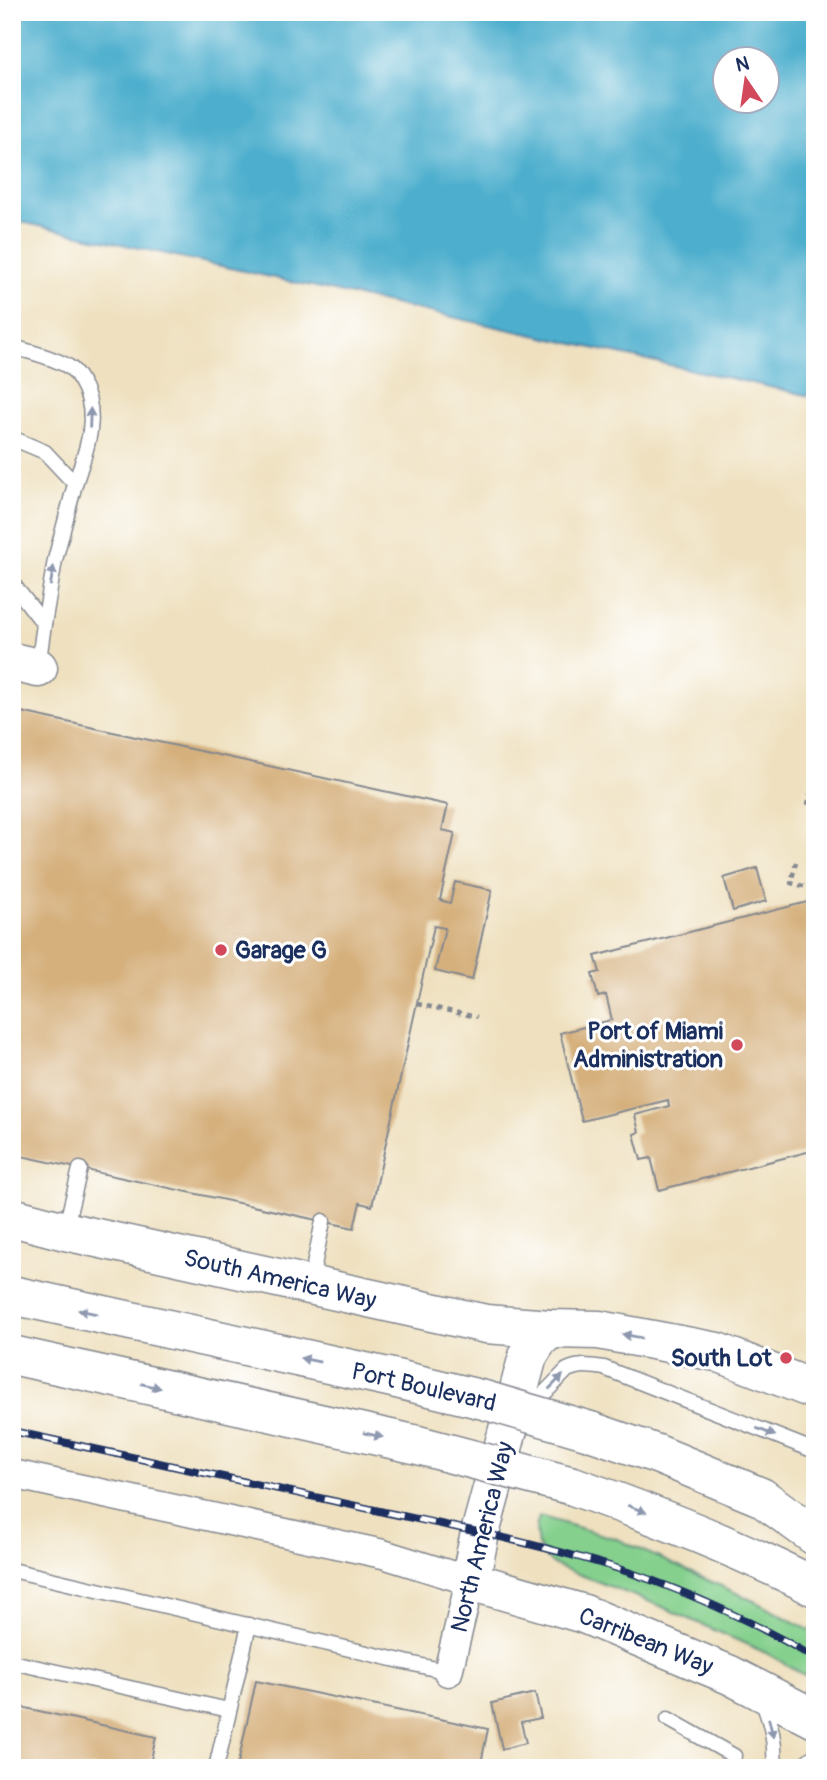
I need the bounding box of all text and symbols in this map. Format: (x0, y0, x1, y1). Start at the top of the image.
north arrow (712, 46, 782, 116)
text: N (733, 51, 752, 78)
one-way arrow (85, 407, 96, 429)
one-way arrow (47, 565, 58, 587)
place label: Garage G (235, 936, 327, 965)
marker: Garage G (213, 942, 229, 958)
place label: Port of Miami Administration (573, 1017, 723, 1074)
marker: Port of Miami Administration (729, 1037, 745, 1053)
street label: South America Way (181, 1243, 379, 1316)
one-way arrow (77, 1306, 99, 1317)
one-way arrow (621, 1330, 643, 1341)
place label: South Lot (671, 1344, 773, 1373)
marker: South Lot (778, 1350, 794, 1366)
one-way arrow (299, 1355, 321, 1366)
street label: Port Boulevard (349, 1357, 499, 1418)
one-way arrow (548, 1373, 565, 1390)
one-way arrow (140, 1380, 162, 1391)
one-way arrow (755, 1427, 776, 1438)
one-way arrow (362, 1429, 384, 1440)
street label: North America Way (445, 1439, 520, 1635)
one-way arrow (626, 1504, 647, 1515)
street label: Carribean Way (574, 1601, 717, 1682)
one-way arrow (766, 1717, 777, 1739)

